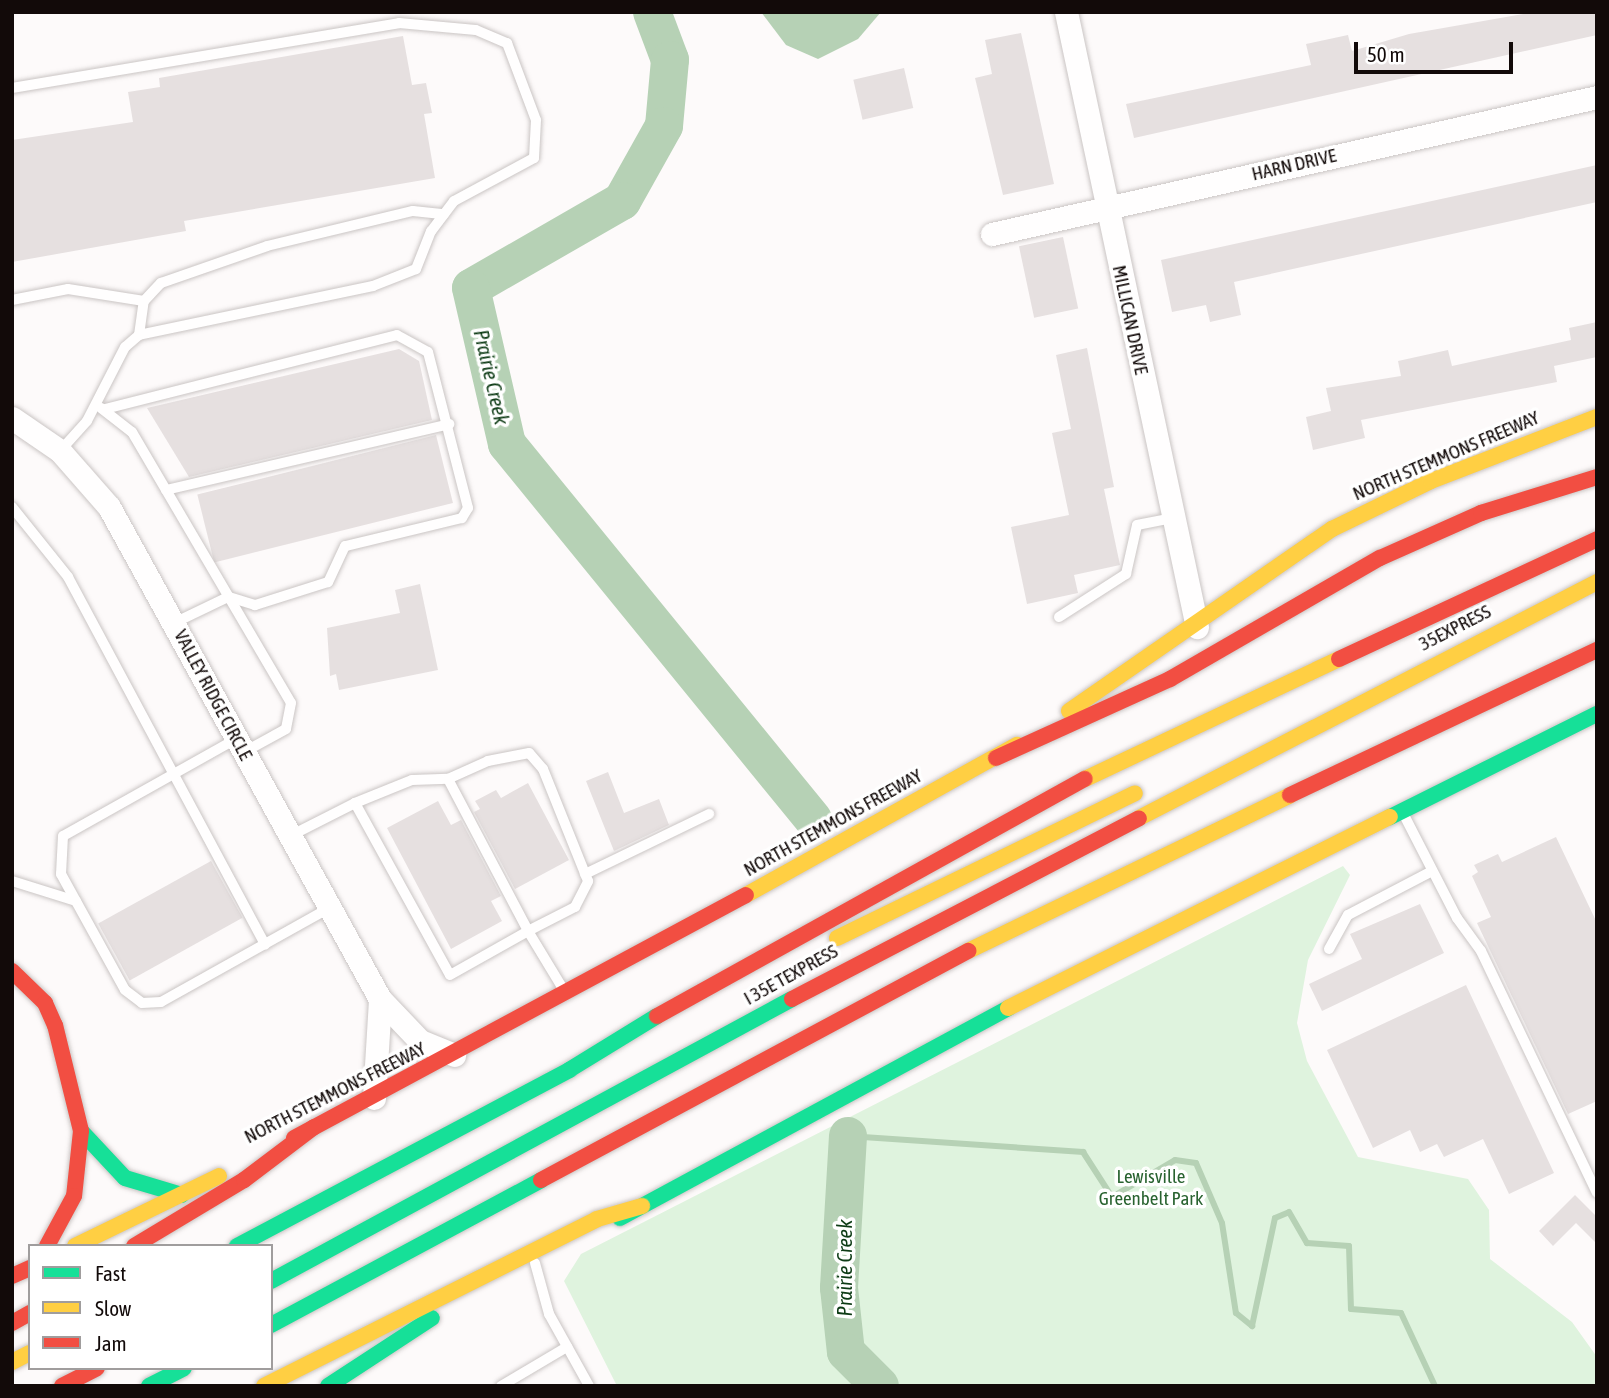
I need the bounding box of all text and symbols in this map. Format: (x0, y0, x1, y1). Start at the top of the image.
scale bar (1357, 28, 1516, 72)
text: 50 m (1367, 42, 1405, 66)
street label: HARN DRIVE (1250, 144, 1338, 186)
street label: MILLICAN DRIVE (1107, 263, 1153, 377)
water label: Prairie Creek (469, 327, 515, 427)
street label: NORTH STEMMONS FREEWAY (1349, 406, 1543, 506)
street label: 35EXPRESS (1415, 600, 1495, 656)
street label: VALLEY RIDGE CIRCLE (169, 626, 257, 764)
street label: NORTH STEMMONS FREEWAY (740, 765, 926, 881)
street label: I 35E TEXPRESS (740, 940, 842, 1010)
street label: NORTH STEMMONS FREEWAY (241, 1037, 429, 1149)
park label: Lewisville Greenbelt Park (1099, 1166, 1203, 1210)
water label: Prairie Creek (831, 1220, 857, 1316)
legend (28, 1244, 273, 1370)
text: Fast (95, 1261, 126, 1285)
text: Slow (95, 1296, 131, 1320)
text: Jam (95, 1331, 127, 1355)

